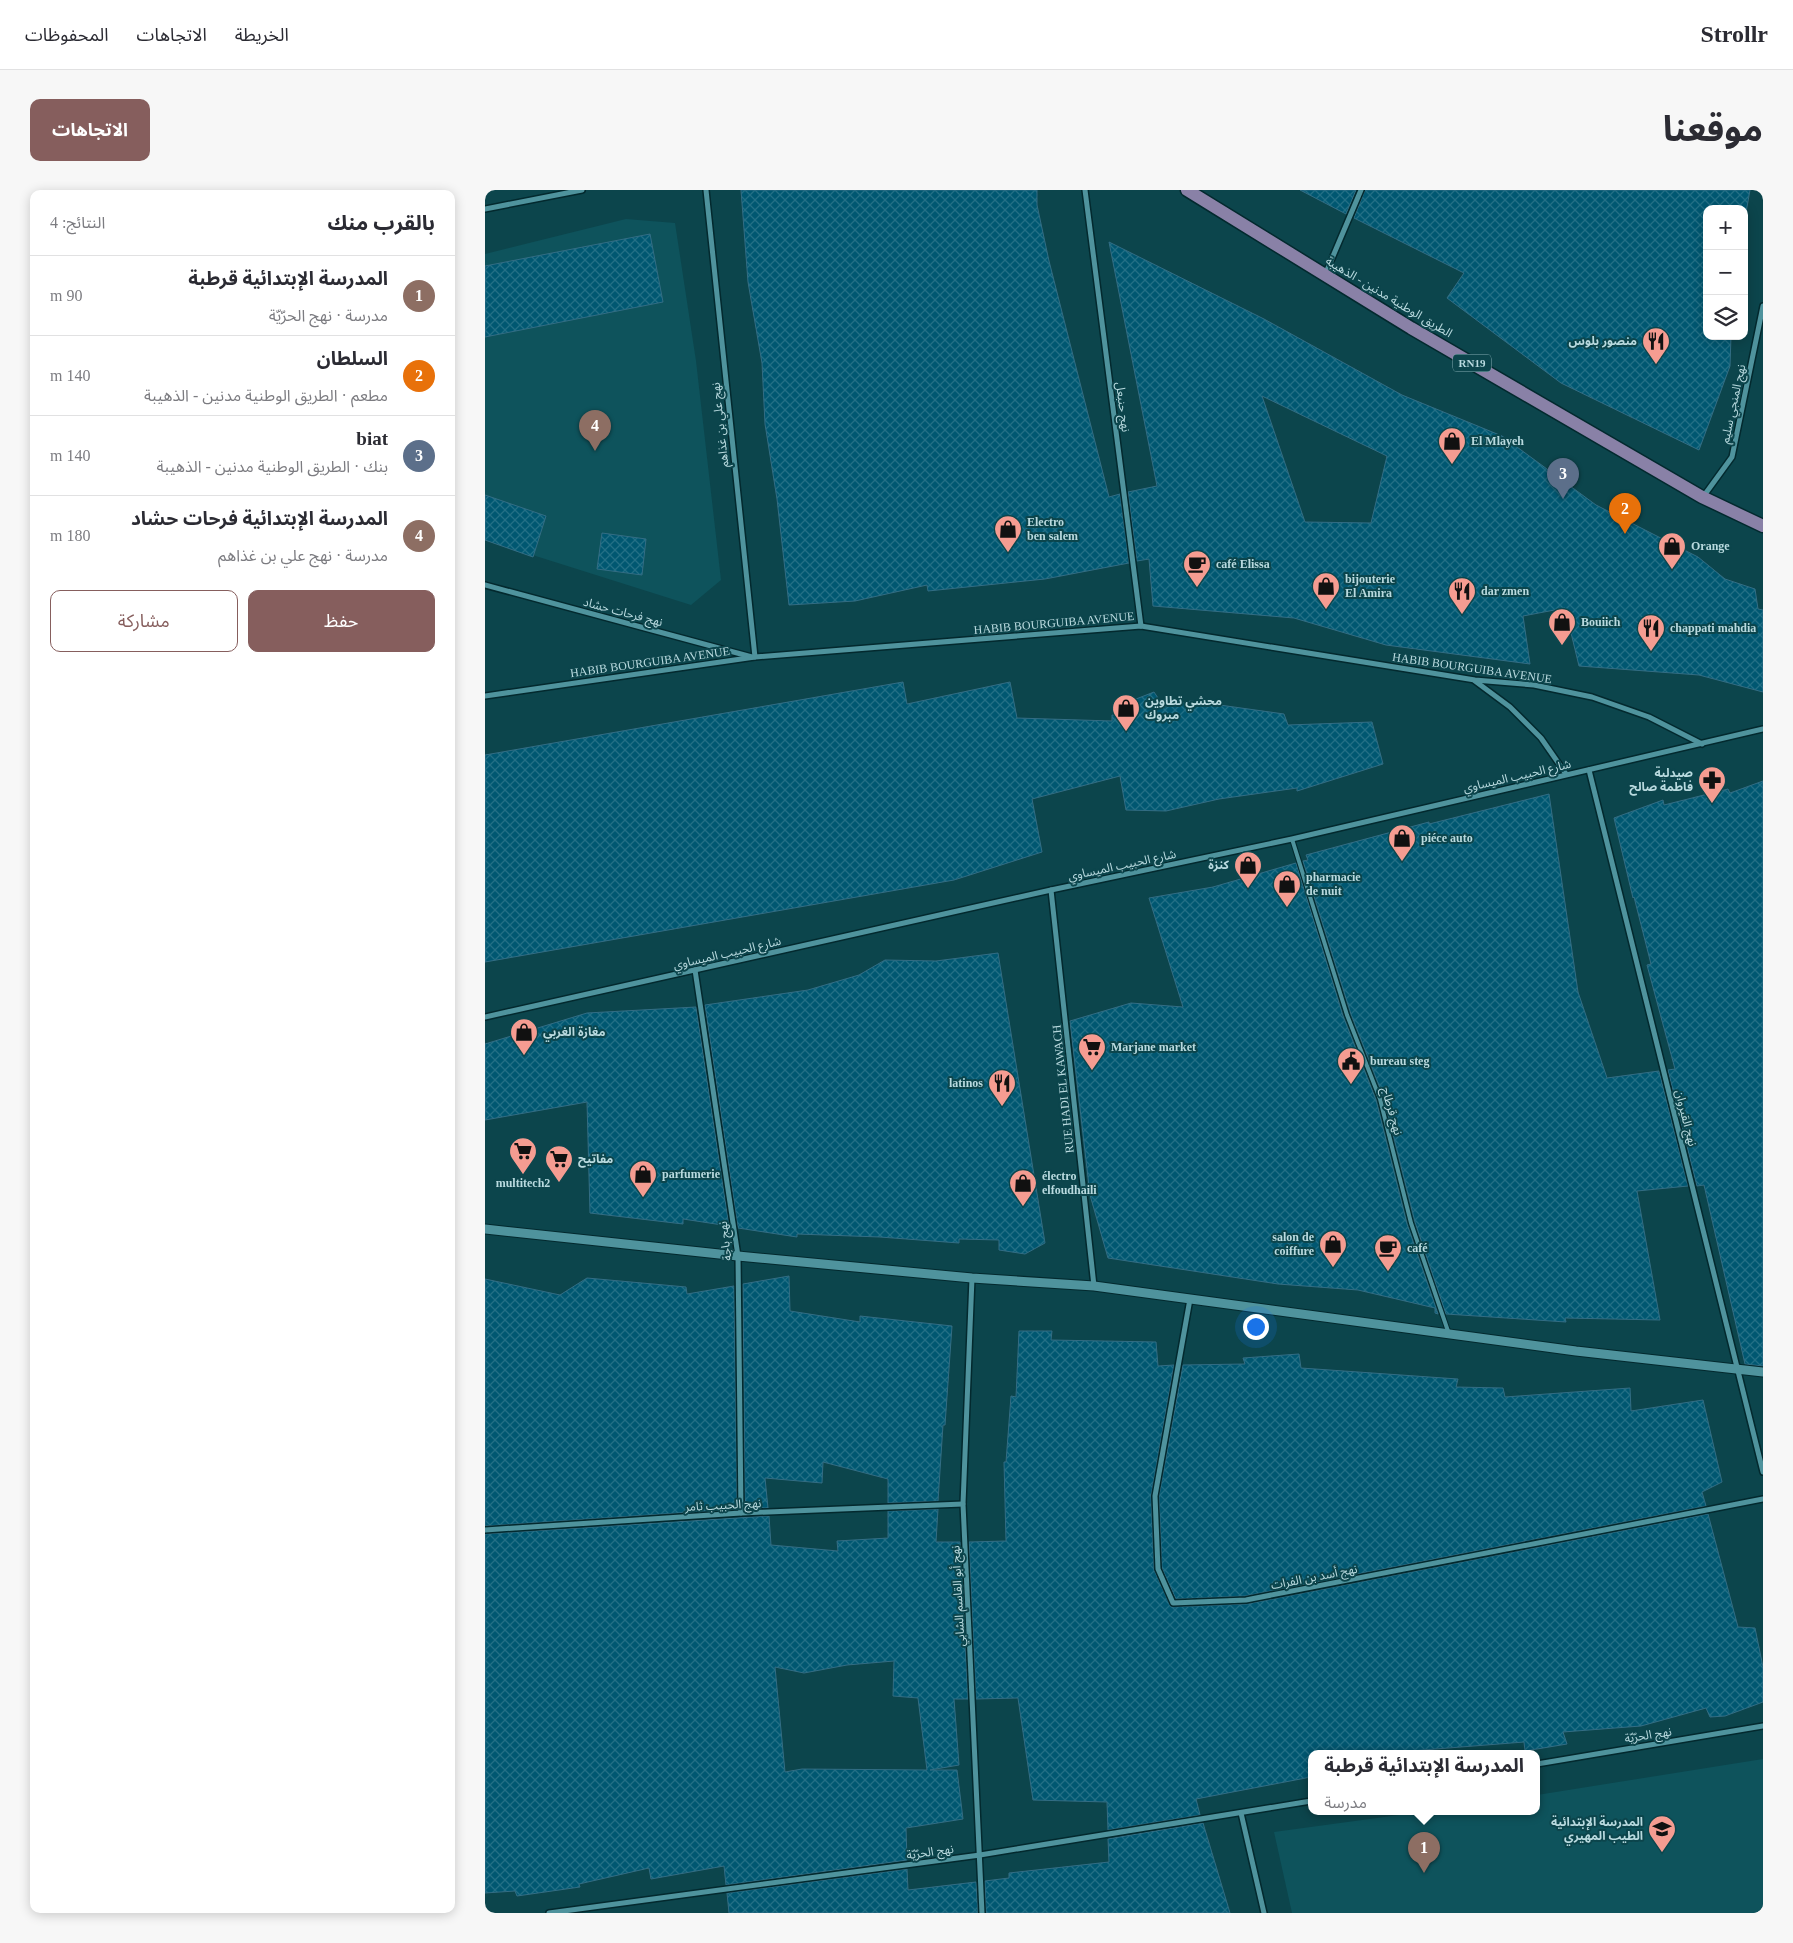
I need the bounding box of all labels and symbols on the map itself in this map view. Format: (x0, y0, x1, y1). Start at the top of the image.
street label: الطريق الوطنية مدنين - الذهيبة (1323, 254, 1455, 341)
restaurant icon: منصور بلوس (1641, 326, 1671, 365)
place label: منصور بلوس (1569, 334, 1637, 348)
road number: RN19 (1453, 354, 1491, 372)
street label: نهج المنجي سليم (1718, 363, 1751, 446)
street label: نهج علي بن غذاهم (709, 381, 734, 468)
street label: نهج حنبعل (1111, 381, 1133, 433)
pin: 4 (579, 410, 611, 451)
shop icon: El Mlayeh (1437, 426, 1467, 465)
place label: El Mlayeh (1471, 434, 1524, 448)
pin: 3 (1547, 458, 1579, 499)
pin: 2 (1609, 493, 1641, 534)
shop icon: Electro ben salem (993, 514, 1023, 553)
place label: Electro ben salem (1027, 515, 1078, 543)
shop icon: Orange (1657, 531, 1687, 570)
place label: Orange (1691, 539, 1730, 553)
cafe icon: café Elissa (1182, 549, 1212, 588)
place label: café Elissa (1216, 557, 1270, 571)
shop icon: bijouterie El Amira (1311, 571, 1341, 610)
place label: bijouterie El Amira (1345, 572, 1396, 600)
restaurant icon: dar zmen (1447, 576, 1477, 615)
place label: dar zmen (1481, 584, 1529, 598)
street label: نهج فرحات حشاد (581, 595, 664, 631)
shop icon: Bouiich (1547, 607, 1577, 646)
street label: HABIB BOURGUIBA AVENUE (973, 609, 1135, 637)
restaurant icon: chappati mahdia (1636, 613, 1666, 652)
place label: Bouiich (1581, 615, 1621, 629)
place label: chappati mahdia (1670, 621, 1756, 635)
street label: HABIB BOURGUIBA AVENUE (569, 644, 731, 680)
street label: HABIB BOURGUIBA AVENUE (1391, 650, 1553, 686)
shop icon: محشي تطاوين مبروك (1111, 693, 1141, 732)
place label: محشي تطاوين مبروك (1145, 694, 1222, 722)
street label: شارع الحبيب الميساوي (1462, 757, 1573, 798)
pharmacy icon: صيدلية فاطمة صالح (1697, 765, 1727, 804)
place label: صيدلية فاطمة صالح (1629, 766, 1693, 796)
shop icon: piéce auto (1387, 823, 1417, 862)
place label: piéce auto (1421, 831, 1473, 845)
street label: شارع الحبيب الميساوي (1067, 847, 1178, 886)
shop icon: كنزة (1233, 850, 1263, 889)
place label: كنزة (1208, 858, 1230, 872)
shop icon: pharmacie de nuit (1272, 869, 1302, 908)
place label: pharmacie de nuit (1306, 870, 1361, 898)
street label: شارع الحبيب الميساوي (672, 934, 783, 975)
shop icon: مغازة الغربي (509, 1017, 539, 1056)
street label: RUE HADI EL KAWACH (1049, 1024, 1077, 1154)
place label: مغازة الغربي (543, 1025, 605, 1042)
supermarket icon: Marjane market (1077, 1032, 1107, 1071)
place label: Marjane market (1111, 1040, 1196, 1054)
public building icon: bureau steg (1336, 1046, 1366, 1085)
place label: bureau steg (1370, 1054, 1429, 1068)
restaurant icon: latinos (987, 1068, 1017, 1107)
place label: latinos (949, 1076, 983, 1090)
street label: نهج قرطاج (1377, 1085, 1406, 1137)
street label: نهج القيروان (1670, 1088, 1700, 1148)
supermarket icon: multitech2 (508, 1136, 538, 1175)
supermarket icon: مفاتيح (544, 1144, 574, 1183)
place label: مفاتيح (578, 1152, 613, 1168)
shop icon: parfumerie (628, 1159, 658, 1198)
place label: parfumerie (662, 1167, 721, 1181)
shop icon: électro elfoudhaili (1008, 1168, 1038, 1207)
place label: électro elfoudhaili (1042, 1169, 1097, 1197)
place label: multitech2 (496, 1176, 550, 1190)
street label: نهج باجة (716, 1220, 736, 1262)
shop icon: salon de coiffure (1318, 1229, 1348, 1268)
place label: salon de coiffure (1272, 1230, 1315, 1258)
cafe icon: café (1373, 1233, 1403, 1272)
place label: café (1407, 1241, 1428, 1255)
your location (1243, 1314, 1269, 1340)
street label: نهج الحبيب ثامر (683, 1496, 762, 1516)
street label: نهج أبو القاسم الشابي (948, 1545, 970, 1647)
street label: نهج أسد بن الفرات (1269, 1561, 1359, 1594)
street label: نهج الحرّيّة (1623, 1724, 1673, 1748)
school or university icon: المدرسة الإبتدائية الطيب المهيري (1647, 1814, 1677, 1853)
place label: المدرسة الإبتدائية الطيب المهيري (1551, 1815, 1643, 1846)
pin: 1 (1408, 1832, 1440, 1873)
street label: نهج الحرّيّة (905, 1842, 955, 1864)

